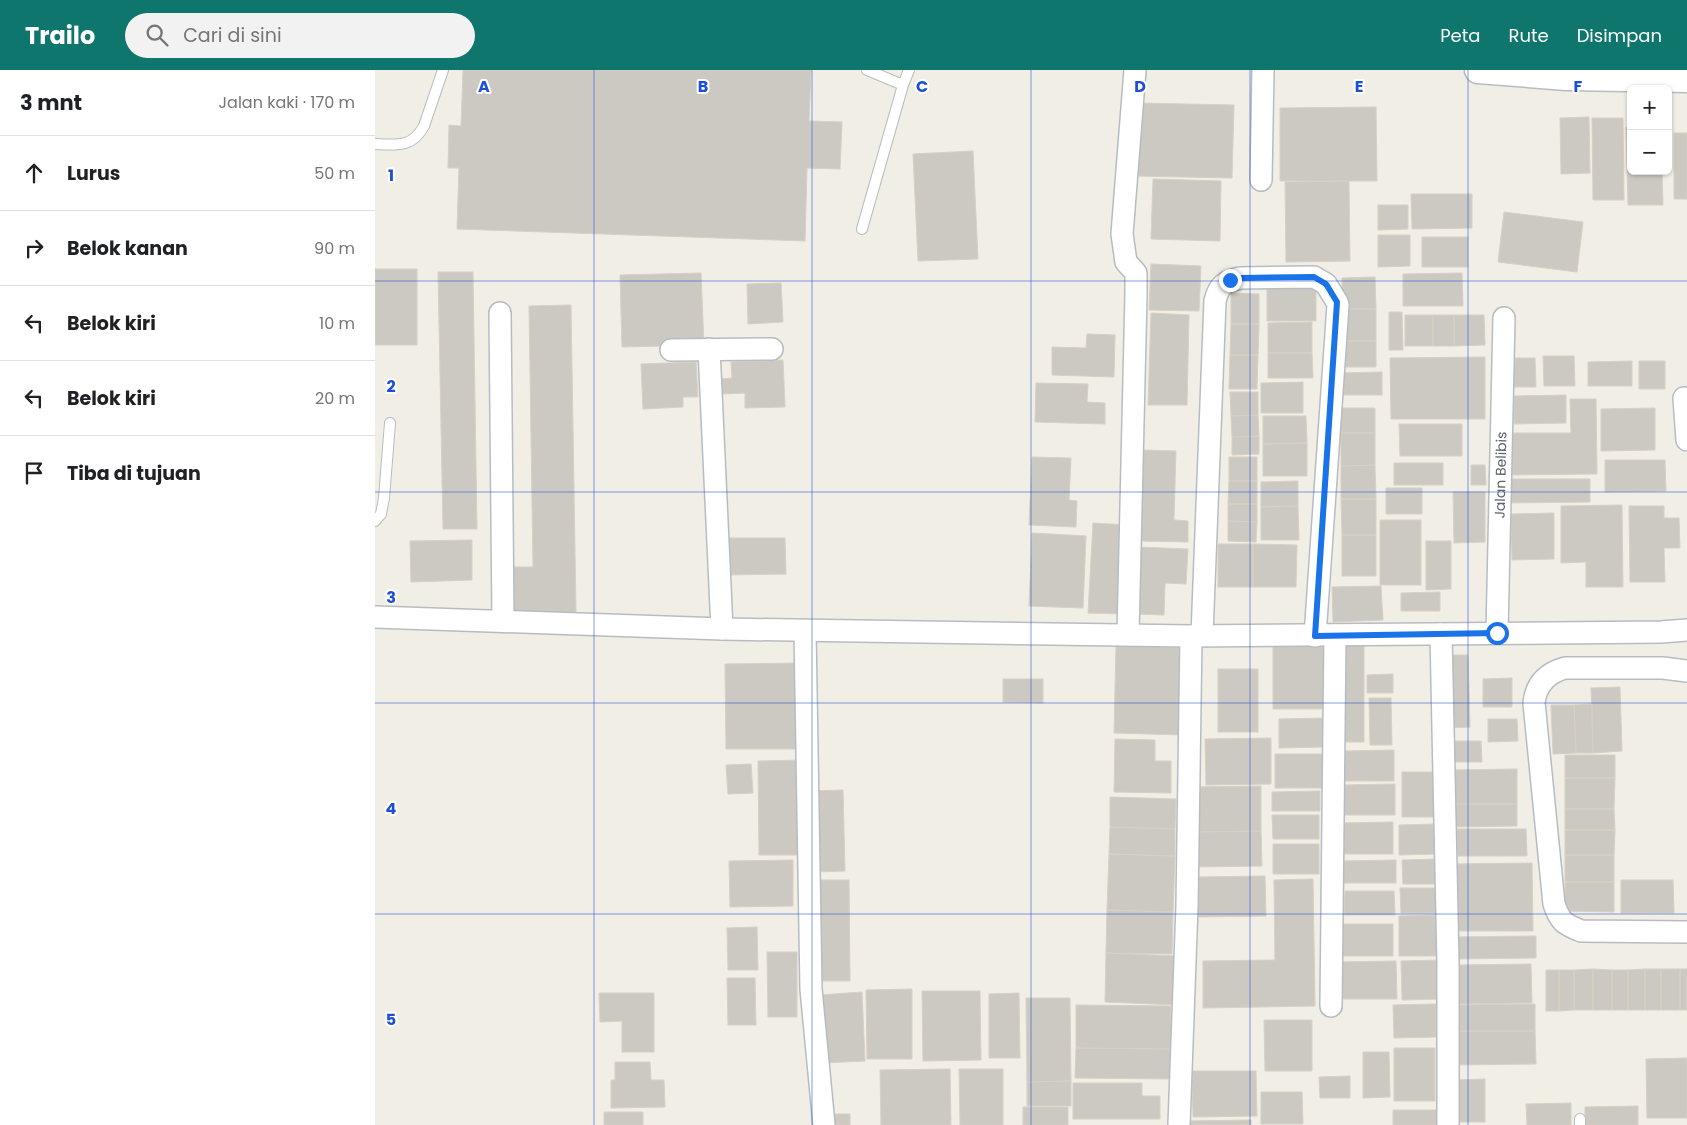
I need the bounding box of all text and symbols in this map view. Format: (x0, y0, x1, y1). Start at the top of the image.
search box (125, 13, 475, 58)
text: Trailo (25, 19, 95, 52)
icon: search (143, 21, 171, 49)
text: Cari di sini (183, 22, 282, 49)
text: Peta (1440, 23, 1480, 48)
text: Rute (1508, 23, 1549, 48)
text: Disimpan (1577, 23, 1662, 48)
text: A (478, 75, 490, 98)
text: B (698, 75, 708, 98)
text: C (916, 75, 928, 98)
text: D (1134, 75, 1146, 98)
text: E (1355, 75, 1363, 98)
text: F (1574, 75, 1583, 98)
map controls (1627, 85, 1672, 175)
button: + (1627, 85, 1672, 130)
text: 3 mnt (20, 88, 82, 117)
text: Jalan kaki · 170 m (219, 91, 355, 114)
button: − (1627, 130, 1672, 175)
icon: ahead (20, 159, 48, 187)
text: Lurus (67, 160, 120, 187)
text: 50 m (314, 162, 355, 185)
text: 1 (388, 164, 394, 187)
icon: right (20, 234, 48, 262)
text: Belok kanan (67, 235, 188, 262)
text: 90 m (314, 237, 355, 260)
route end (1219, 269, 1242, 292)
icon: left (20, 309, 48, 337)
text: Belok kiri (67, 310, 156, 337)
text: 10 m (319, 312, 355, 335)
text: 2 (386, 375, 396, 398)
icon: left (20, 384, 48, 412)
text: Belok kiri (67, 385, 156, 412)
text: 20 m (315, 387, 355, 410)
street label: Jalan Belibis (1490, 431, 1511, 519)
icon: arrive (20, 459, 48, 487)
text: Tiba di tujuan (67, 460, 201, 487)
text: 3 (386, 586, 396, 609)
route start (1486, 622, 1509, 645)
text: 4 (386, 797, 397, 820)
text: 5 (386, 1008, 396, 1031)

